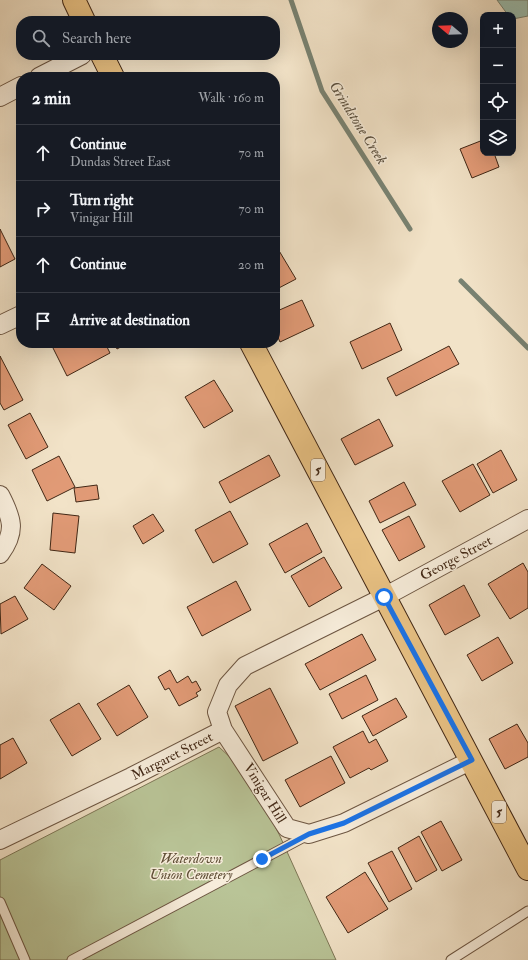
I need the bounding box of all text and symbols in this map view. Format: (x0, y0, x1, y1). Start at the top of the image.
north arrow (432, 12, 468, 48)
map controls (480, 12, 516, 156)
button: + (480, 12, 516, 48)
search box (16, 16, 280, 60)
icon: search (30, 27, 52, 49)
text: Search here (62, 29, 131, 48)
button: − (480, 48, 516, 84)
water label: Grindstone Creek (325, 78, 391, 168)
button: locate (480, 84, 516, 120)
text: 2 min (32, 88, 71, 109)
text: Walk · 160 m (198, 90, 264, 106)
button: layers (480, 120, 516, 156)
text: Continue (70, 135, 126, 154)
icon: ahead (32, 142, 54, 164)
text: 70 m (239, 145, 264, 161)
text: Dundas Street East (70, 154, 170, 170)
text: Turn right (70, 191, 133, 210)
icon: right (32, 198, 54, 220)
text: 70 m (239, 201, 264, 217)
text: Vinigar Hill (70, 210, 133, 226)
icon: ahead (32, 254, 54, 276)
text: Continue (70, 255, 126, 274)
text: 20 m (238, 257, 264, 273)
icon: arrive (32, 310, 54, 332)
text: Arrive at destination (70, 311, 190, 330)
road number: 5 (311, 459, 325, 481)
street label: George Street (417, 532, 495, 584)
route start (375, 588, 393, 606)
street label: Margaret Street (128, 728, 216, 784)
street label: Vinigar Hill (240, 760, 290, 827)
road number: 5 (492, 801, 506, 823)
park label: Waterdown Union Cemetery (150, 850, 233, 883)
route end (253, 850, 271, 868)

